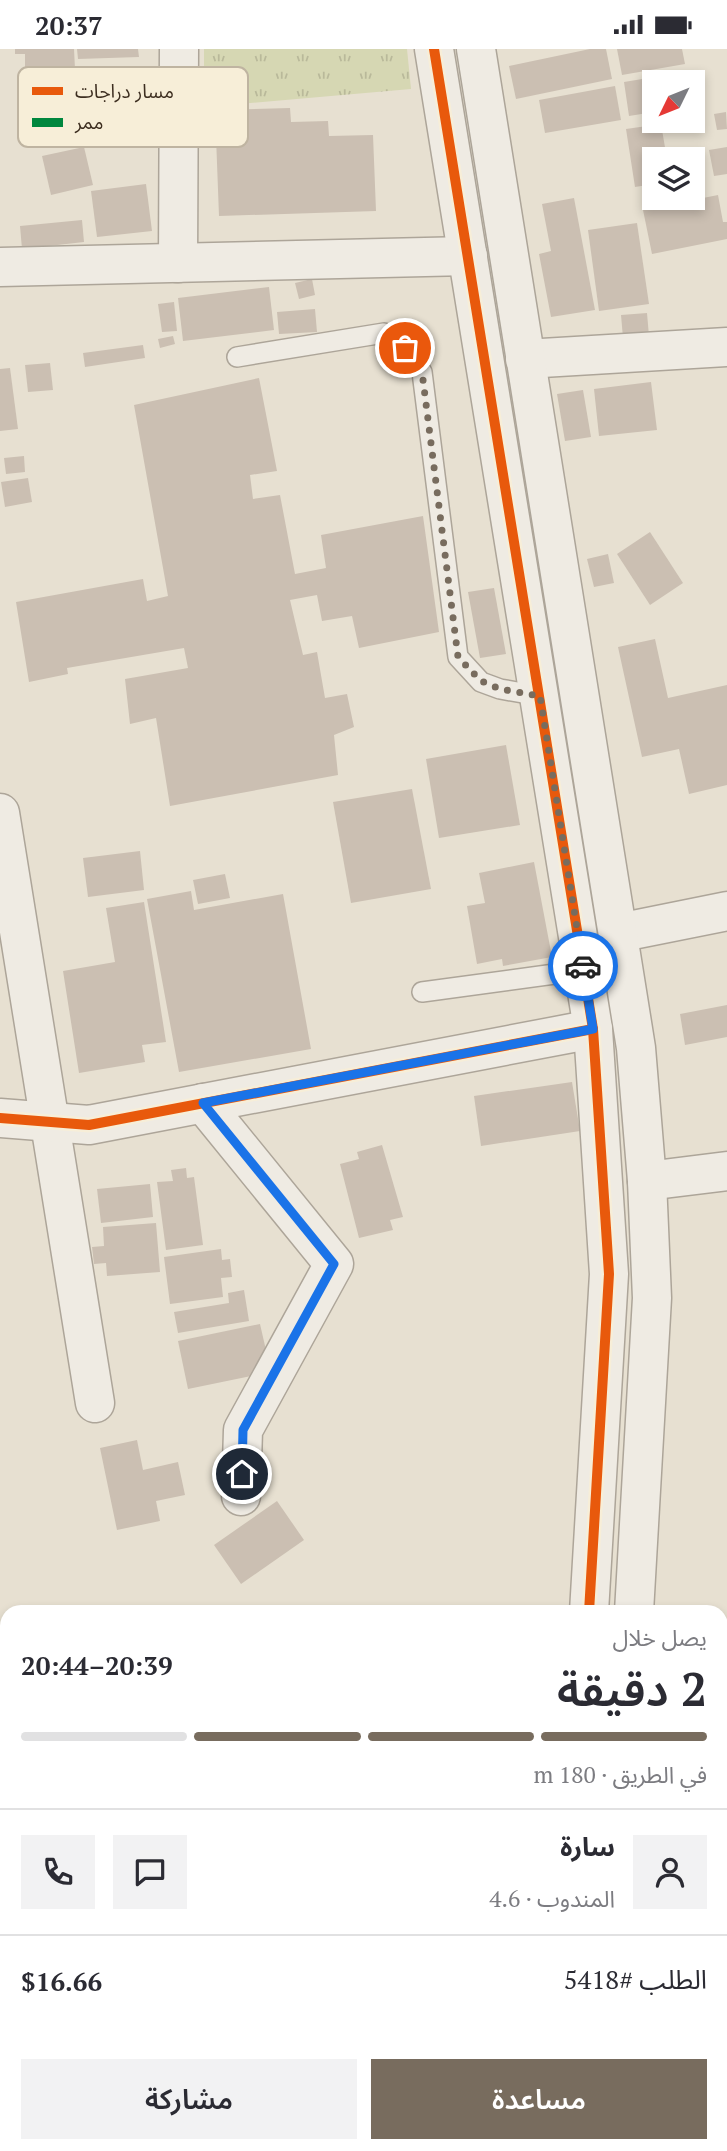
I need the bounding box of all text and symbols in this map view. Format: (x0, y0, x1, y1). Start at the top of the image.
text: 20:37 (35, 8, 103, 42)
legend (18, 67, 248, 147)
north arrow (642, 70, 705, 133)
map controls (642, 70, 705, 210)
text: مسار دراجات (75, 78, 174, 103)
text: ممر (74, 109, 103, 134)
button: layers (642, 147, 705, 210)
pin (375, 318, 435, 378)
icon: bag (386, 329, 424, 367)
courier (548, 931, 618, 1001)
icon: car (564, 947, 602, 985)
pin (212, 1444, 272, 1504)
icon: home (223, 1455, 261, 1493)
text: يصل خلال (613, 1622, 707, 1653)
text: 20:39–20:44 (21, 1648, 173, 1682)
text: 2 دقيقة (557, 1658, 707, 1719)
text: في الطريق · 180 m (534, 1759, 707, 1790)
text: سارة (560, 1829, 615, 1863)
button: phone (21, 1835, 95, 1909)
button: chat (113, 1835, 187, 1909)
button: person (633, 1835, 707, 1909)
text: المندوب · 4.6 (489, 1883, 615, 1914)
text: الطلب #5418 (564, 1962, 707, 1996)
text: $16.66 (21, 1964, 102, 1998)
button: مشاركة (21, 2059, 357, 2139)
button: مساعدة (371, 2059, 707, 2139)

